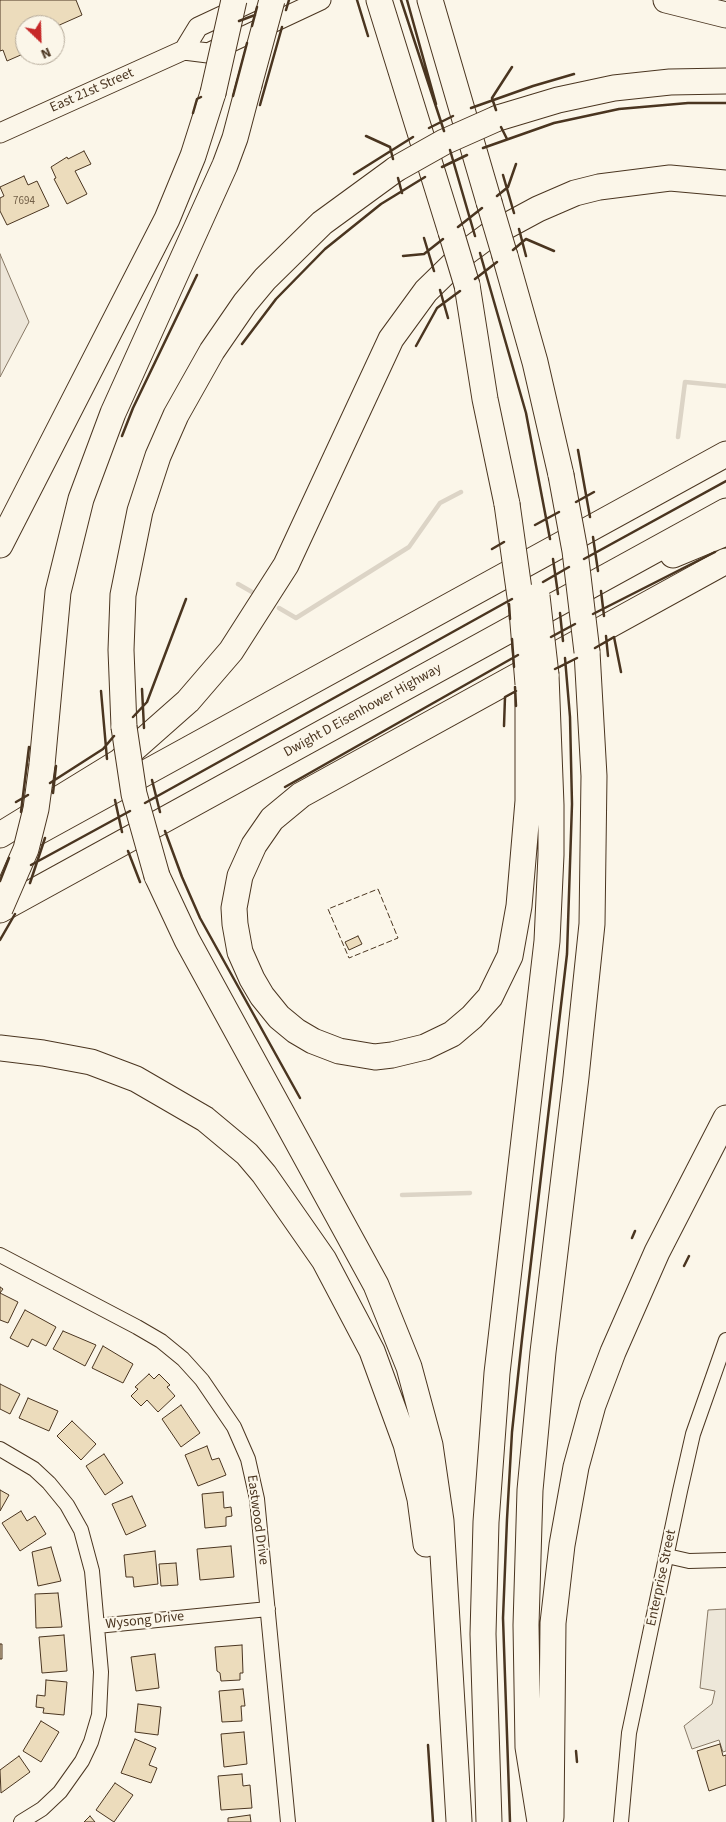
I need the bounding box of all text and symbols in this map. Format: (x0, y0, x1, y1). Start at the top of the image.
north arrow (15, 15, 65, 65)
text: N (37, 42, 54, 64)
street label: East 21st Street (48, 65, 136, 117)
house number: 7694 (13, 195, 35, 209)
street label: Dwight D Eisenhower Highway (281, 661, 445, 761)
street label: Eastwood Drive (242, 1474, 272, 1566)
street label: Enterprise Street (644, 1528, 680, 1628)
street label: Wysong Drive (105, 1609, 185, 1633)

